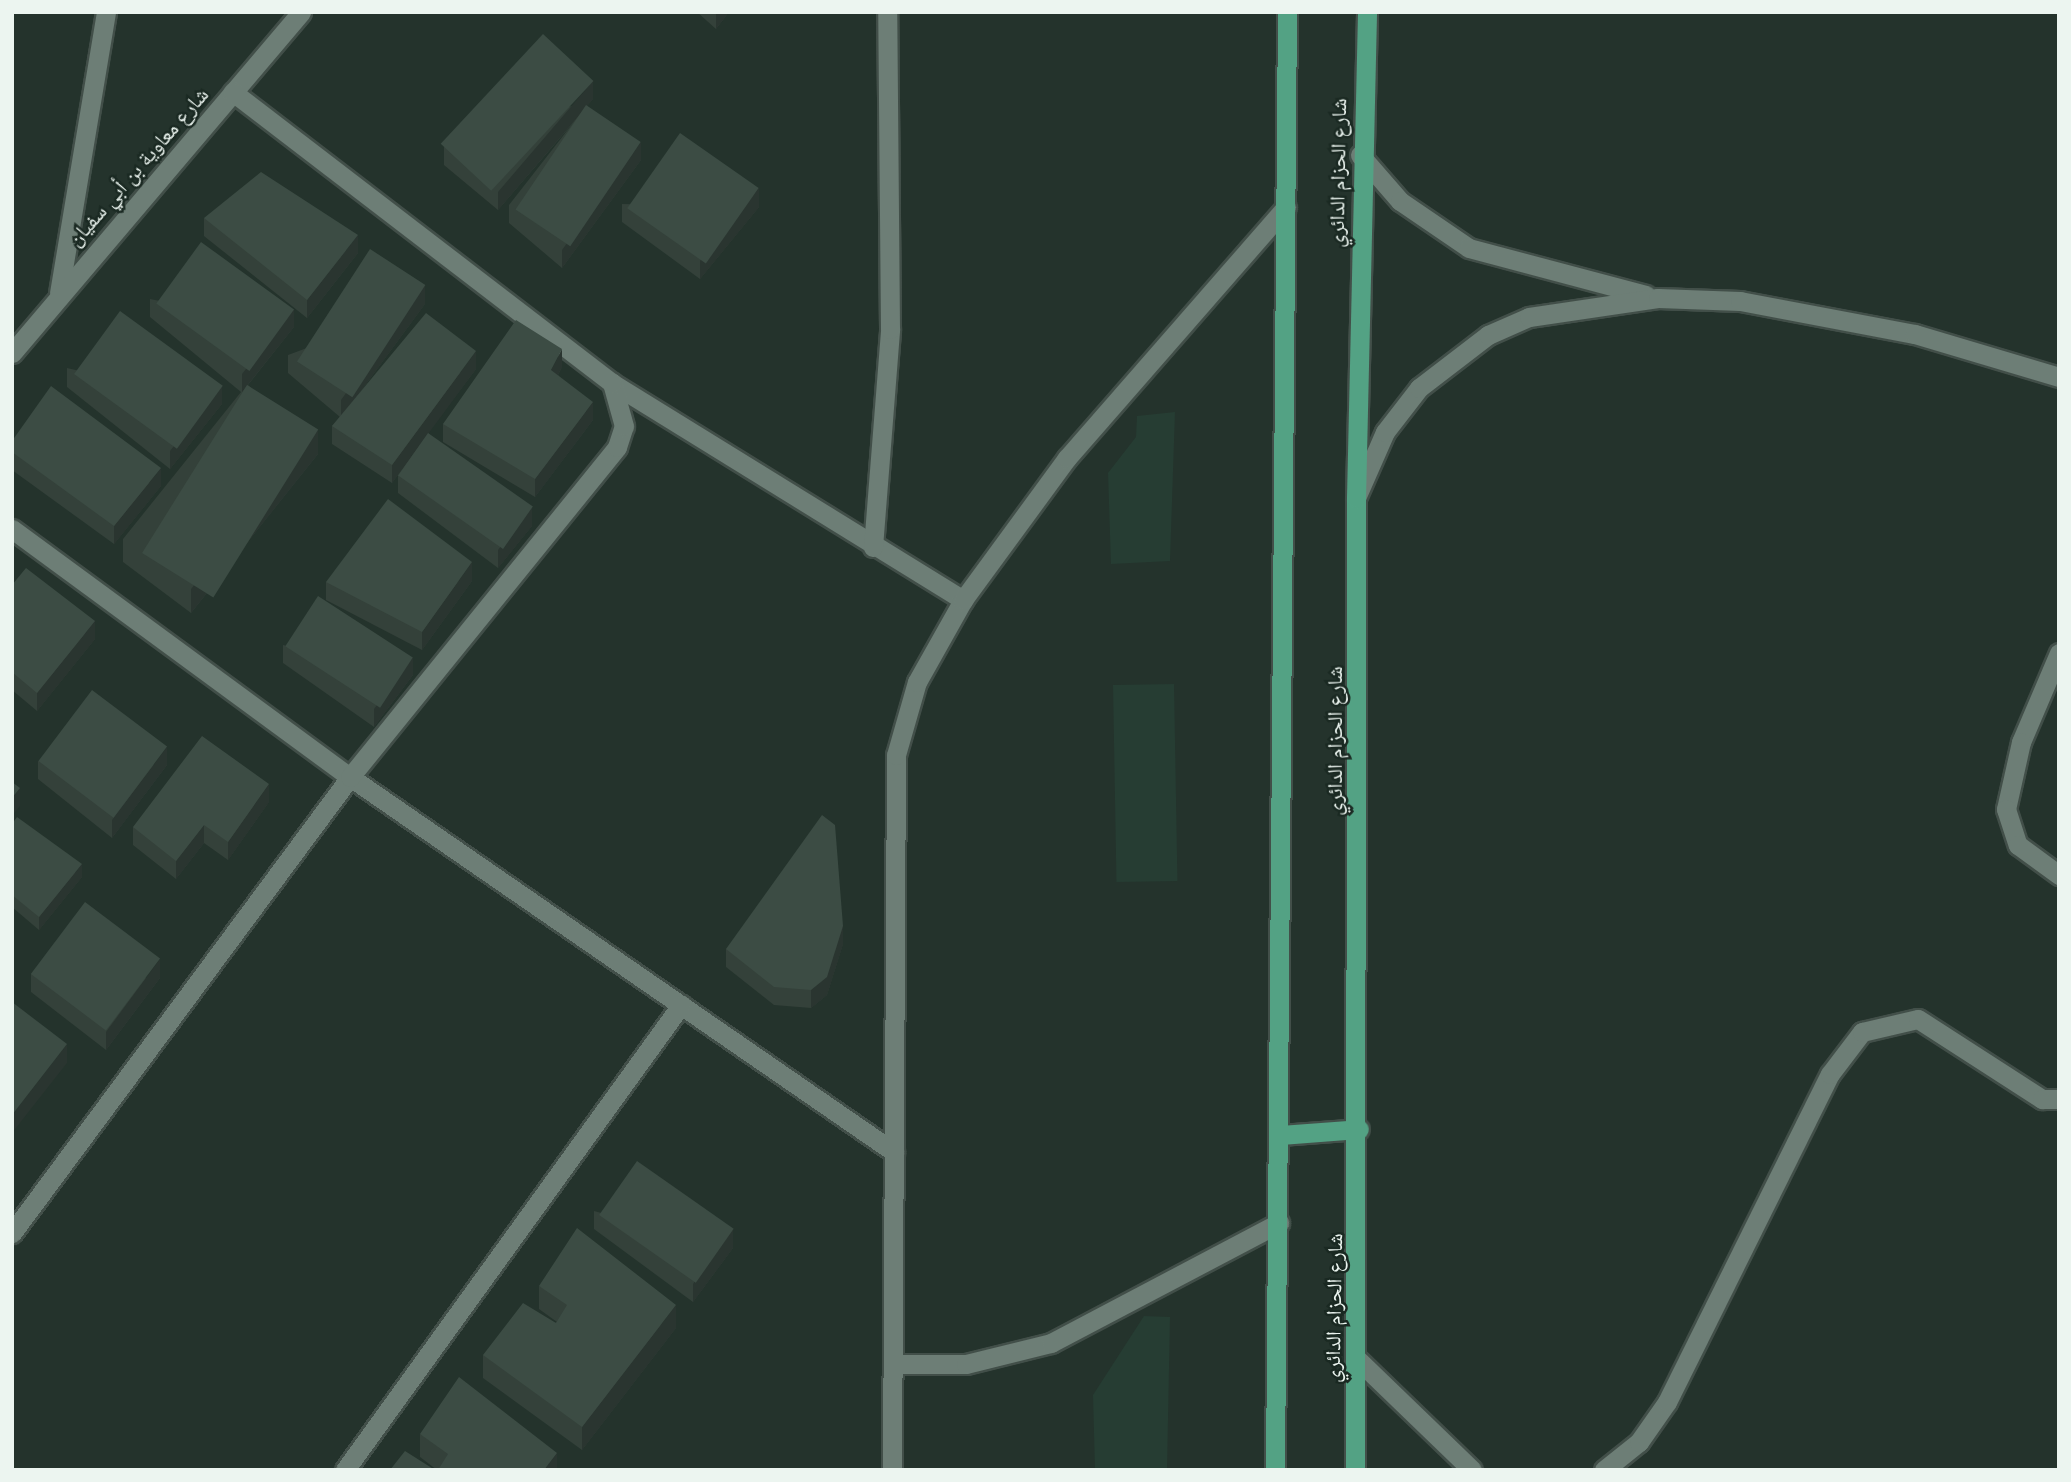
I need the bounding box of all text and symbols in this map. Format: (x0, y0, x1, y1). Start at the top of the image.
street label: شارع معاوية بن أبي سفيان (62, 83, 214, 251)
street label: شارع الحزام الدائري (1324, 98, 1352, 248)
street label: شارع الحزام الدائري (1322, 666, 1348, 816)
street label: شارع الحزام الدائري (1320, 1233, 1348, 1383)

